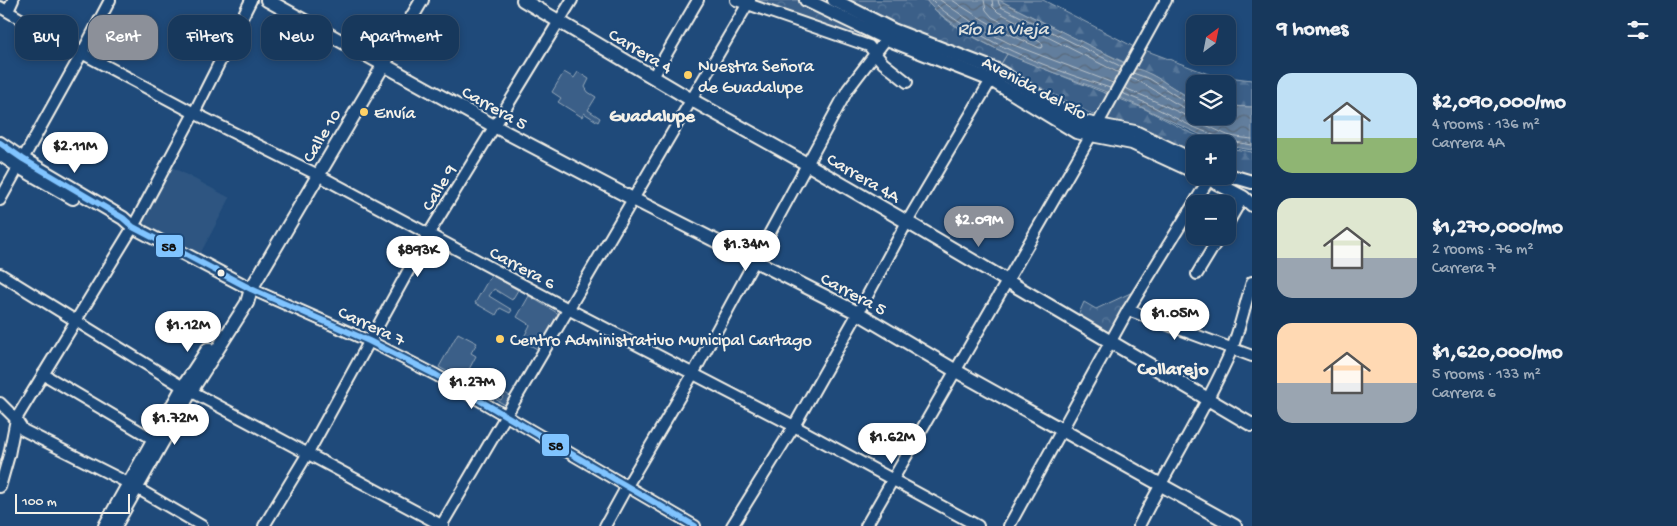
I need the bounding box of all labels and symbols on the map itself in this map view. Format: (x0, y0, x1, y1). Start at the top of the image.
north arrow (1186, 15, 1236, 65)
water label: Río La Vieja (957, 19, 1050, 42)
street label: Carrera 4 (604, 25, 676, 80)
street label: Avenida del Río (978, 53, 1090, 126)
place label: Nuestra Señora de Guadalupe (698, 57, 815, 99)
marker: Nuestra Señora de Guadalupe (682, 69, 694, 81)
street label: Carrera 5 (457, 83, 530, 136)
place label: Envía (374, 104, 417, 125)
street label: Calle 10 (299, 106, 347, 167)
marker: Envía (358, 106, 370, 118)
district label: Guadalupe (609, 106, 696, 129)
pin: $2.11M (34, 132, 116, 174)
street label: Carrera 4A (822, 150, 905, 209)
street label: Calle 9 (418, 161, 462, 215)
pin: $2.09M (938, 206, 1020, 248)
pin: $1.34M (705, 230, 787, 272)
line badge: 58 (155, 234, 184, 258)
pin: $893K (383, 236, 453, 278)
text: 58 (161, 240, 177, 257)
street label: Carrera 6 (485, 243, 559, 296)
unlabelled marker (216, 268, 226, 278)
street label: Carrera 5 (816, 269, 889, 321)
pin: $1.05M (1134, 298, 1216, 341)
street label: Carrera 7 (334, 303, 408, 352)
pin: $1.12M (147, 310, 229, 353)
place label: Centro Administrativo Municipal Cartago (510, 331, 812, 352)
marker: Centro Administrativo Municipal Cartago (494, 333, 506, 345)
district label: Collarejo (1137, 359, 1209, 382)
pin: $1.27M (431, 368, 513, 410)
pin: $1.72M (134, 404, 216, 446)
pin: $1.62M (851, 422, 933, 465)
line badge: 58 (541, 433, 570, 457)
text: 58 (548, 439, 564, 456)
scale bar (15, 491, 130, 514)

